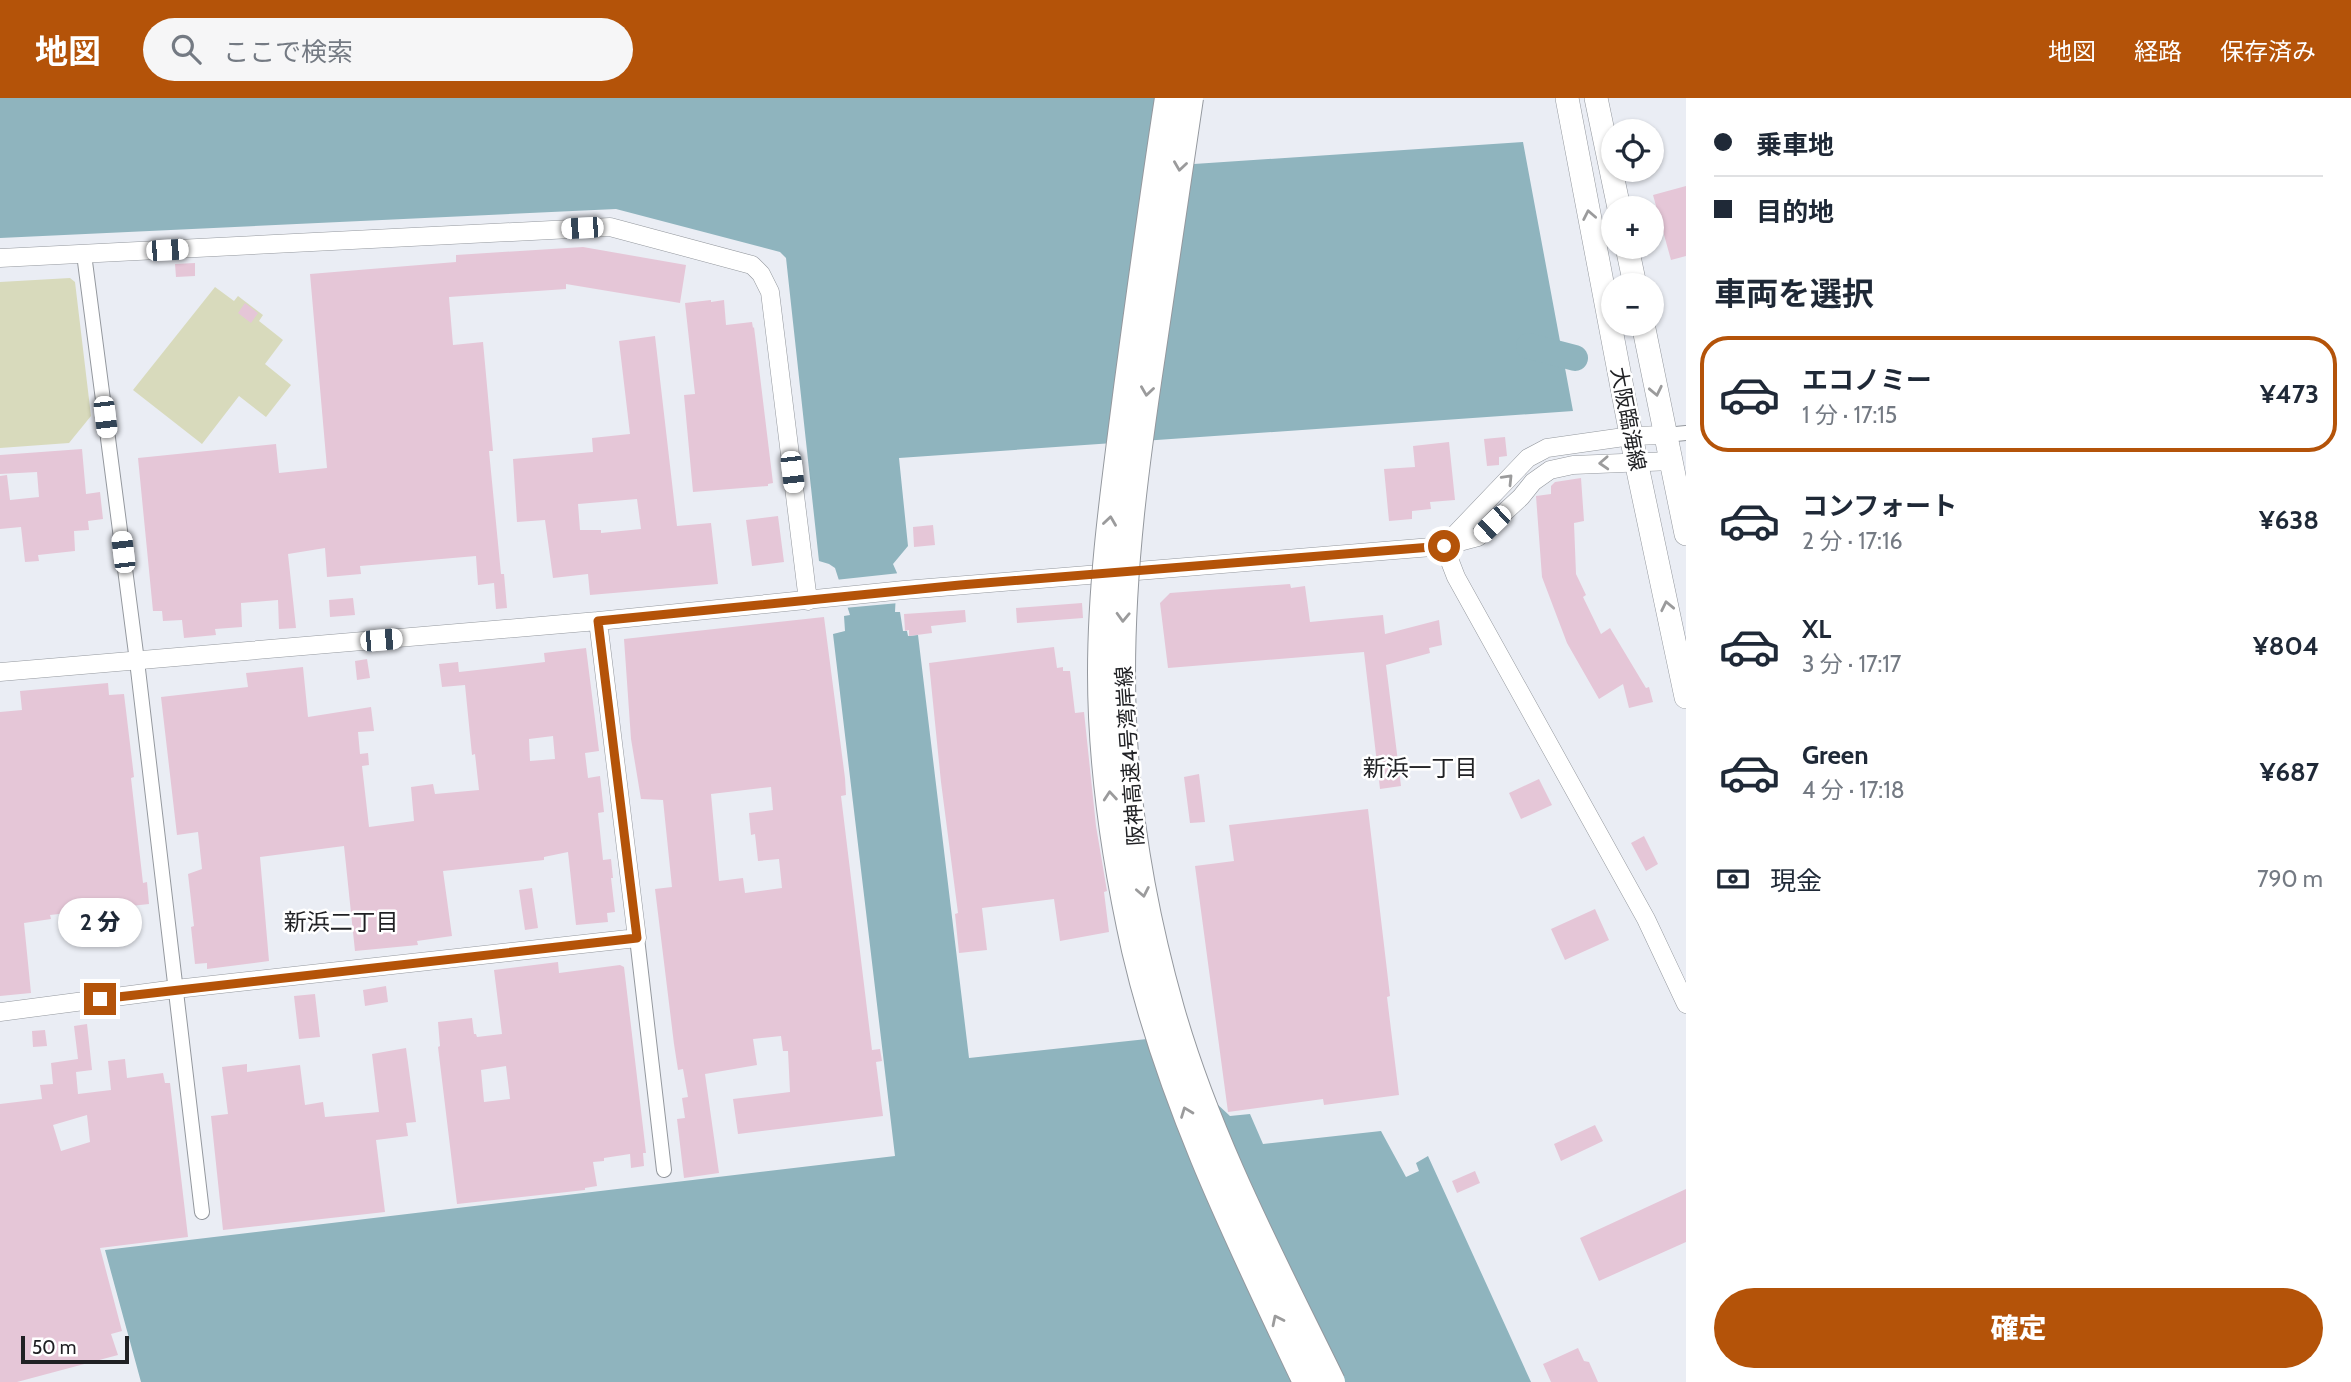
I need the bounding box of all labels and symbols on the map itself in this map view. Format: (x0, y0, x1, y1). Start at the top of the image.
one-way arrow (1173, 160, 1188, 171)
one-way arrow (1583, 209, 1598, 221)
car (561, 216, 604, 240)
car (146, 238, 189, 262)
street label: 大阪臨海線 (1606, 365, 1651, 473)
one-way arrow (1140, 385, 1155, 396)
one-way arrow (1648, 385, 1663, 397)
car (93, 395, 118, 439)
car (780, 450, 805, 494)
one-way arrow (1598, 455, 1609, 470)
one-way arrow (1499, 474, 1512, 487)
car (1470, 502, 1515, 546)
one-way arrow (1102, 515, 1117, 526)
car (111, 530, 136, 574)
route start (1428, 530, 1460, 562)
one-way arrow (1660, 600, 1675, 612)
one-way arrow (1115, 612, 1131, 622)
car (360, 628, 403, 652)
street label: 阪神高速4号湾岸線 (1111, 665, 1148, 847)
district label: 新浜一丁目 (1363, 754, 1478, 782)
one-way arrow (1103, 791, 1118, 802)
one-way arrow (1135, 886, 1150, 898)
callout: 2 分 (58, 898, 142, 946)
district label: 新浜二丁目 (284, 908, 399, 936)
route end (84, 983, 116, 1015)
one-way arrow (1181, 1106, 1195, 1118)
one-way arrow (1271, 1315, 1285, 1327)
scale bar (21, 1333, 130, 1365)

